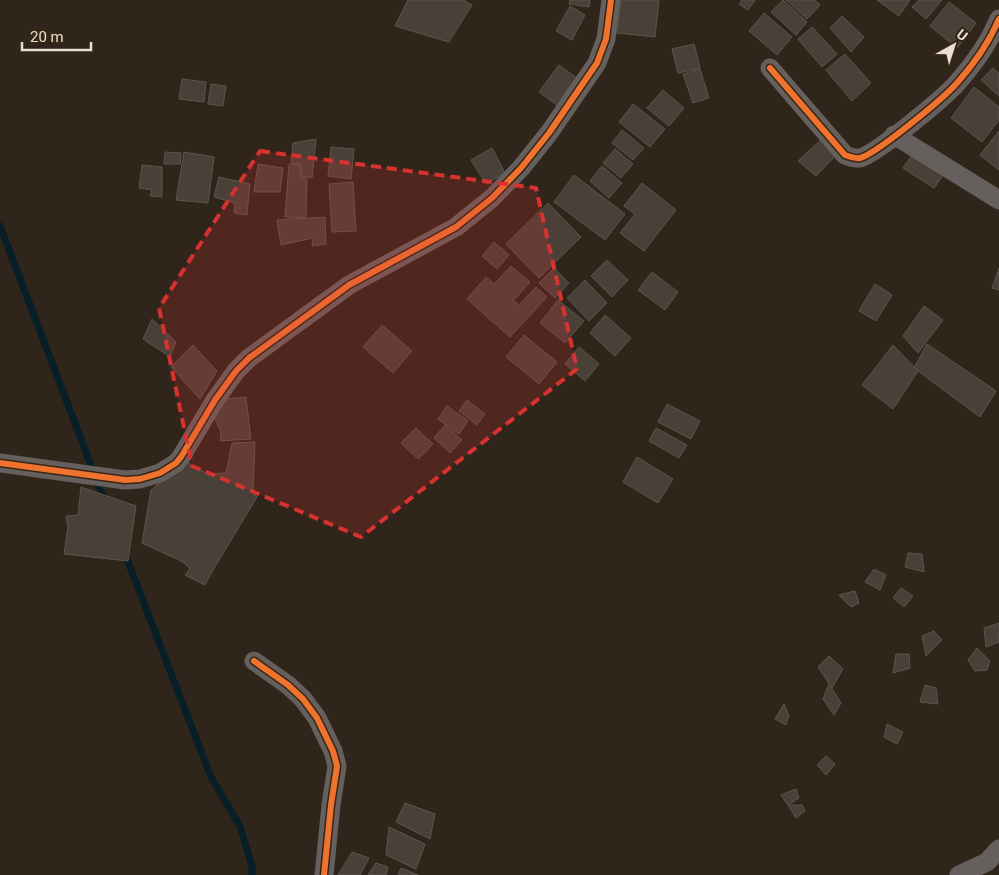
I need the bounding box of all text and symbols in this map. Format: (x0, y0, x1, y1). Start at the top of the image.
scale bar (22, 20, 91, 52)
north arrow (929, 20, 979, 70)
text: U (954, 26, 971, 44)
text: 20 m (30, 28, 64, 46)

